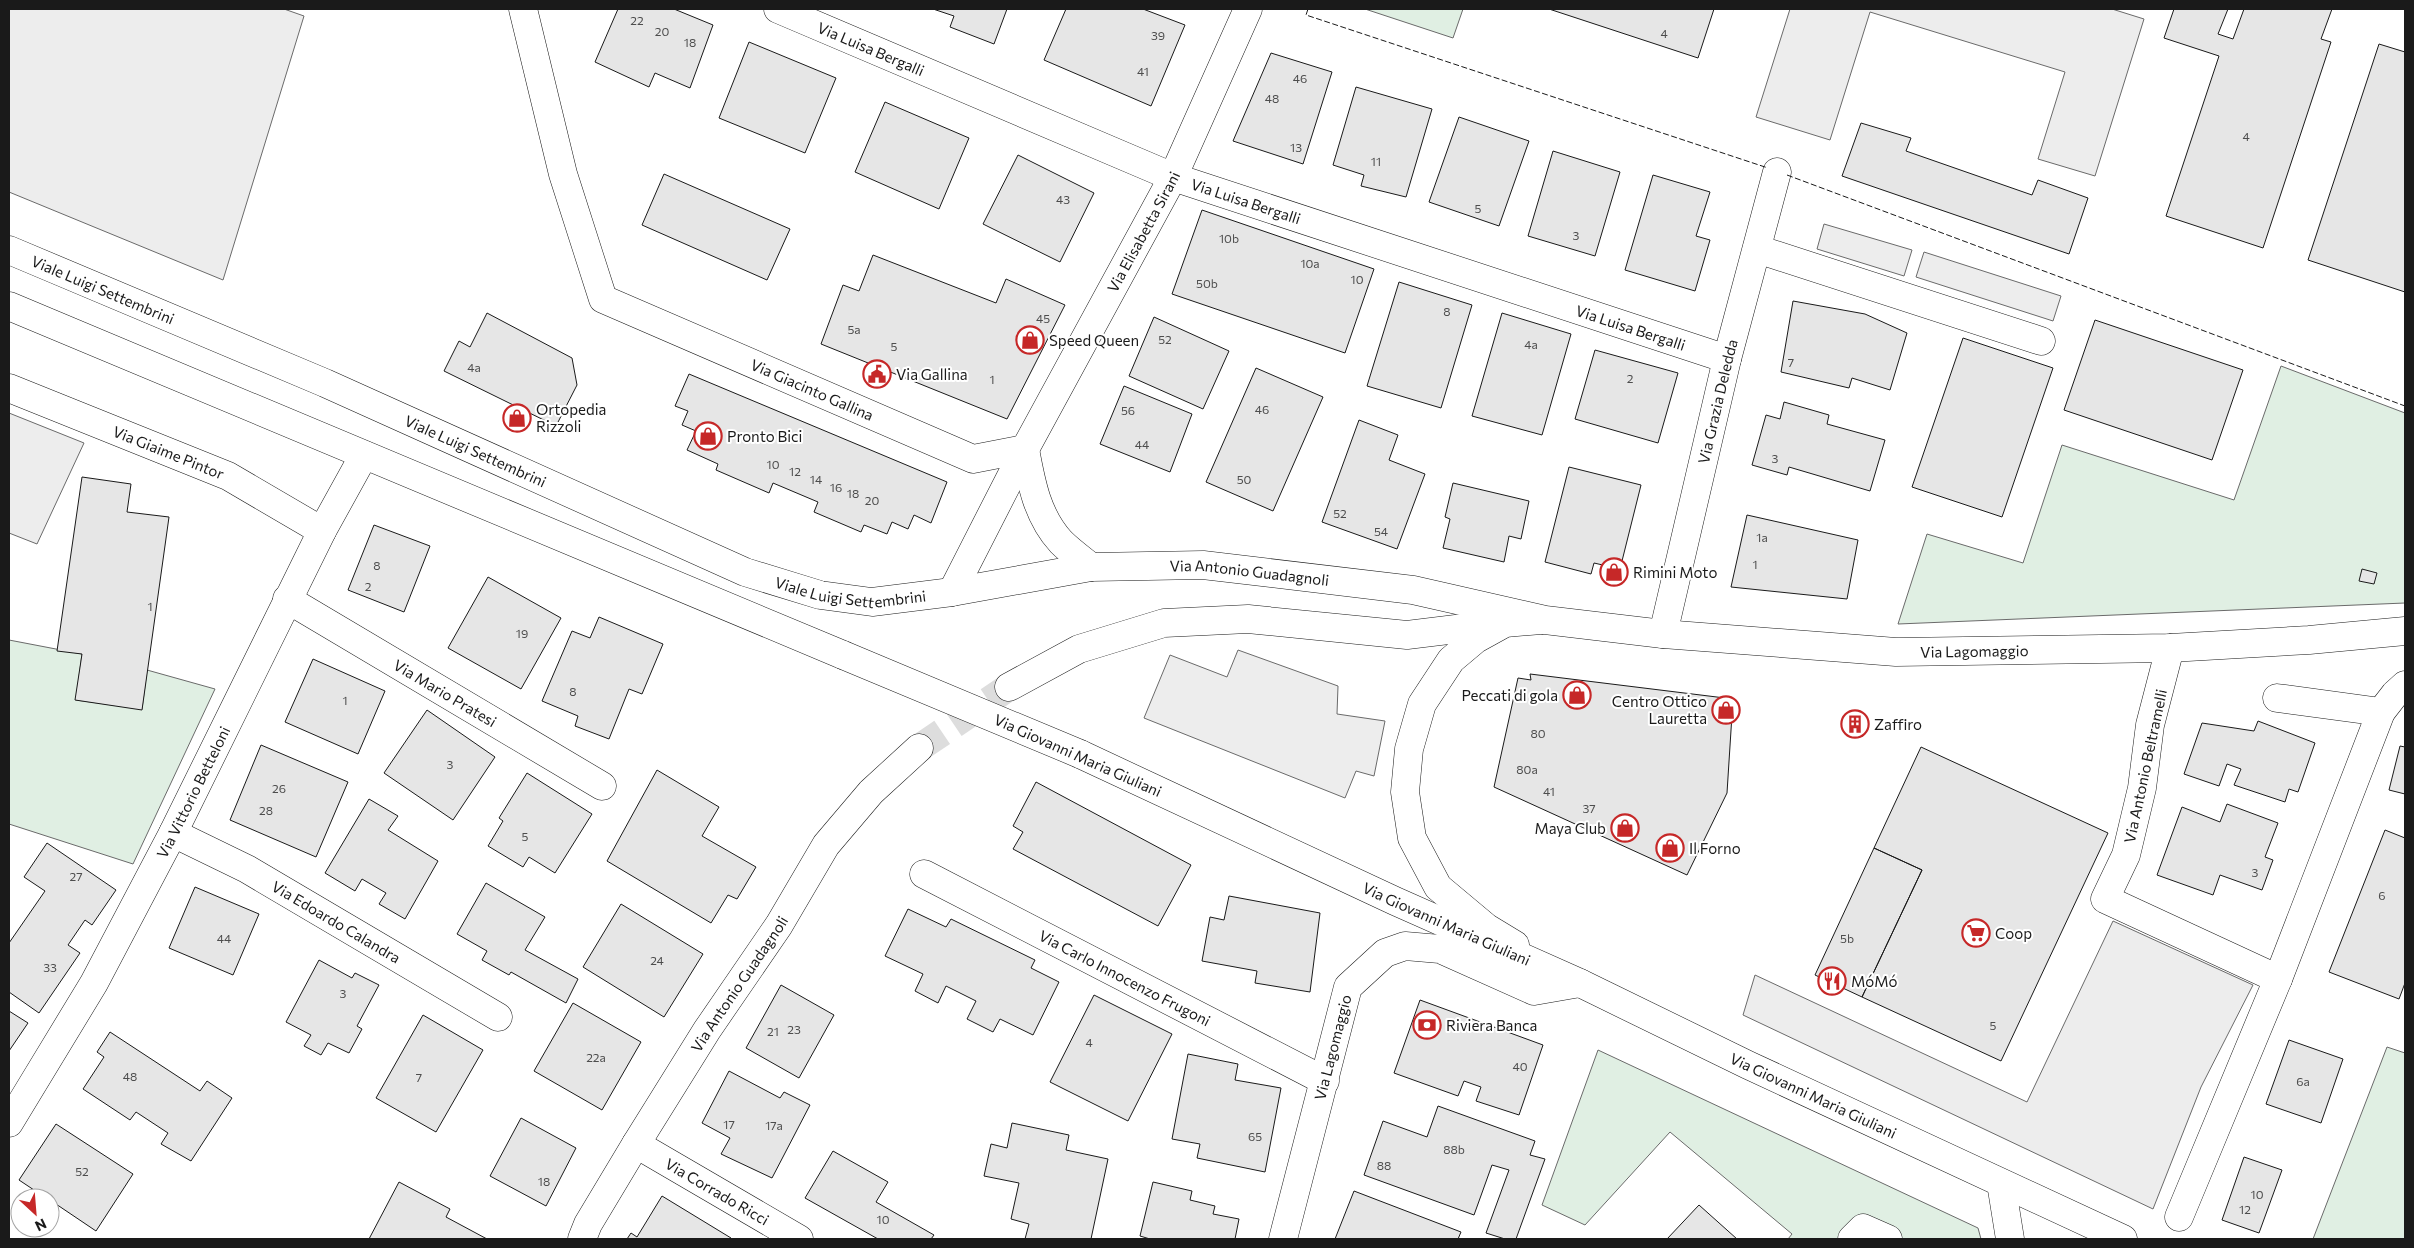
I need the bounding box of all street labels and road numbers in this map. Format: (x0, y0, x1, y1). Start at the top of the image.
street label: Via Luisa Bergalli (815, 18, 927, 79)
street label: Via Elisabetta Sirani (1103, 169, 1183, 295)
street label: Via Luisa Bergalli (1189, 175, 1303, 227)
street label: Viale Luigi Settembrini (29, 252, 177, 328)
street label: Via Luisa Bergalli (1574, 301, 1688, 354)
street label: Via Grazia Deledda (1694, 337, 1741, 465)
street label: Via Giacinto Gallina (748, 355, 877, 424)
street label: Viale Luigi Settembrini (402, 411, 549, 490)
street label: Via Giaime Pintor (110, 422, 227, 483)
street label: Via Antonio Guadagnoli (1169, 556, 1330, 589)
street label: Viale Luigi Settembrini (773, 573, 927, 611)
street label: Via Lagomaggio (1920, 641, 2029, 661)
street label: Via Mario Pratesi (391, 655, 500, 730)
street label: Via Antonio Beltramelli (2120, 687, 2170, 845)
street label: Via Giovanni Maria Giuliani (991, 710, 1165, 800)
street label: Via Vittorio Betteloni (153, 723, 233, 861)
street label: Via Edoardo Calandra (269, 877, 404, 967)
street label: Via Giovanni Maria Giuliani (1360, 878, 1533, 969)
street label: Via Antonio Guadagnoli (687, 913, 791, 1055)
street label: Via Carlo Innocenzo Frugoni (1036, 926, 1214, 1029)
street label: Via Lagomaggio (1310, 993, 1355, 1102)
street label: Via Giovanni Maria Giuliani (1727, 1049, 1900, 1142)
street label: Via Corrado Ricci (662, 1154, 772, 1229)

